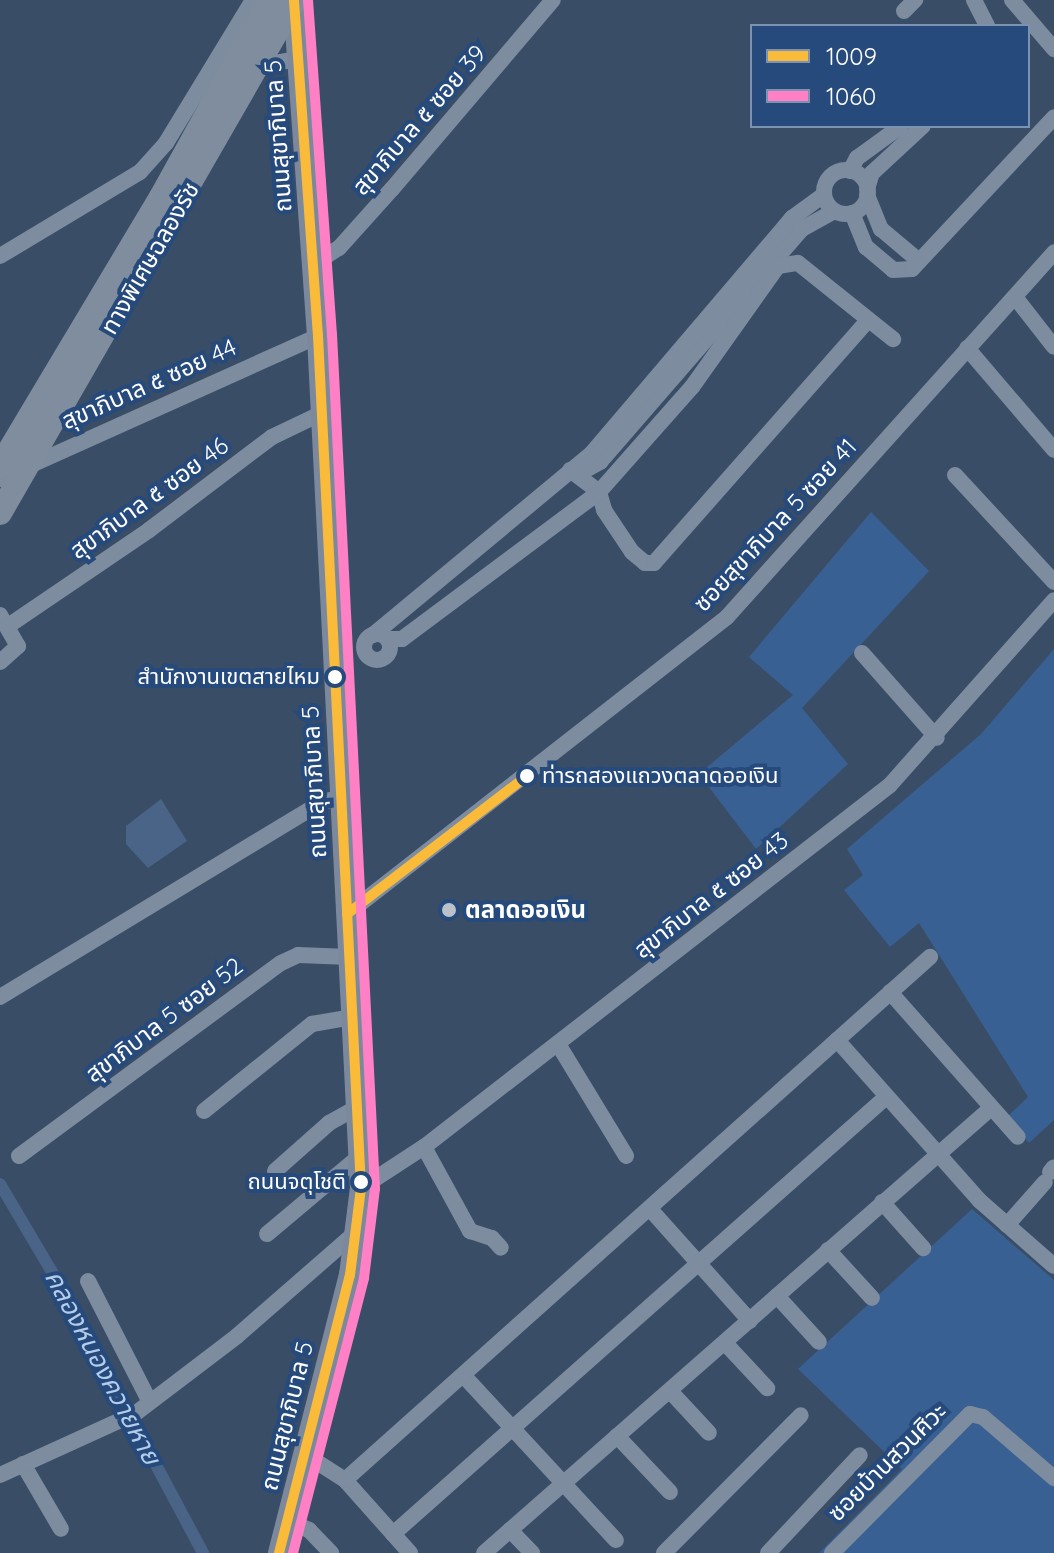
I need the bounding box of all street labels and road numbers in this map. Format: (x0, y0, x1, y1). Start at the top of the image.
street label: สุขาภิบาล ๕ ซอย 39 (346, 39, 492, 201)
street label: ถนนสุขาภิบาล 5 (258, 59, 298, 213)
street label: ทางพิเศษฉลองรัช (95, 177, 205, 339)
street label: สุขาภิบาล ๕ ซอย 44 (57, 333, 241, 435)
street label: สุขาภิบาล ๕ ซอย 46 (64, 431, 234, 565)
street label: ซอยสุขาภิบาล 5 ซอย 41 (687, 433, 863, 617)
street label: ถนนสุขาภิบาล 5 (296, 705, 332, 859)
street label: สุขาภิบาล ๕ ซอย 43 (628, 826, 794, 964)
street label: สุขาภิบาล 5 ซอย 52 (80, 951, 248, 1089)
street label: ถนนสุขาภิบาล 5 (255, 1339, 319, 1493)
street label: ซอยบ้านสวนศิวะ (822, 1397, 952, 1527)

